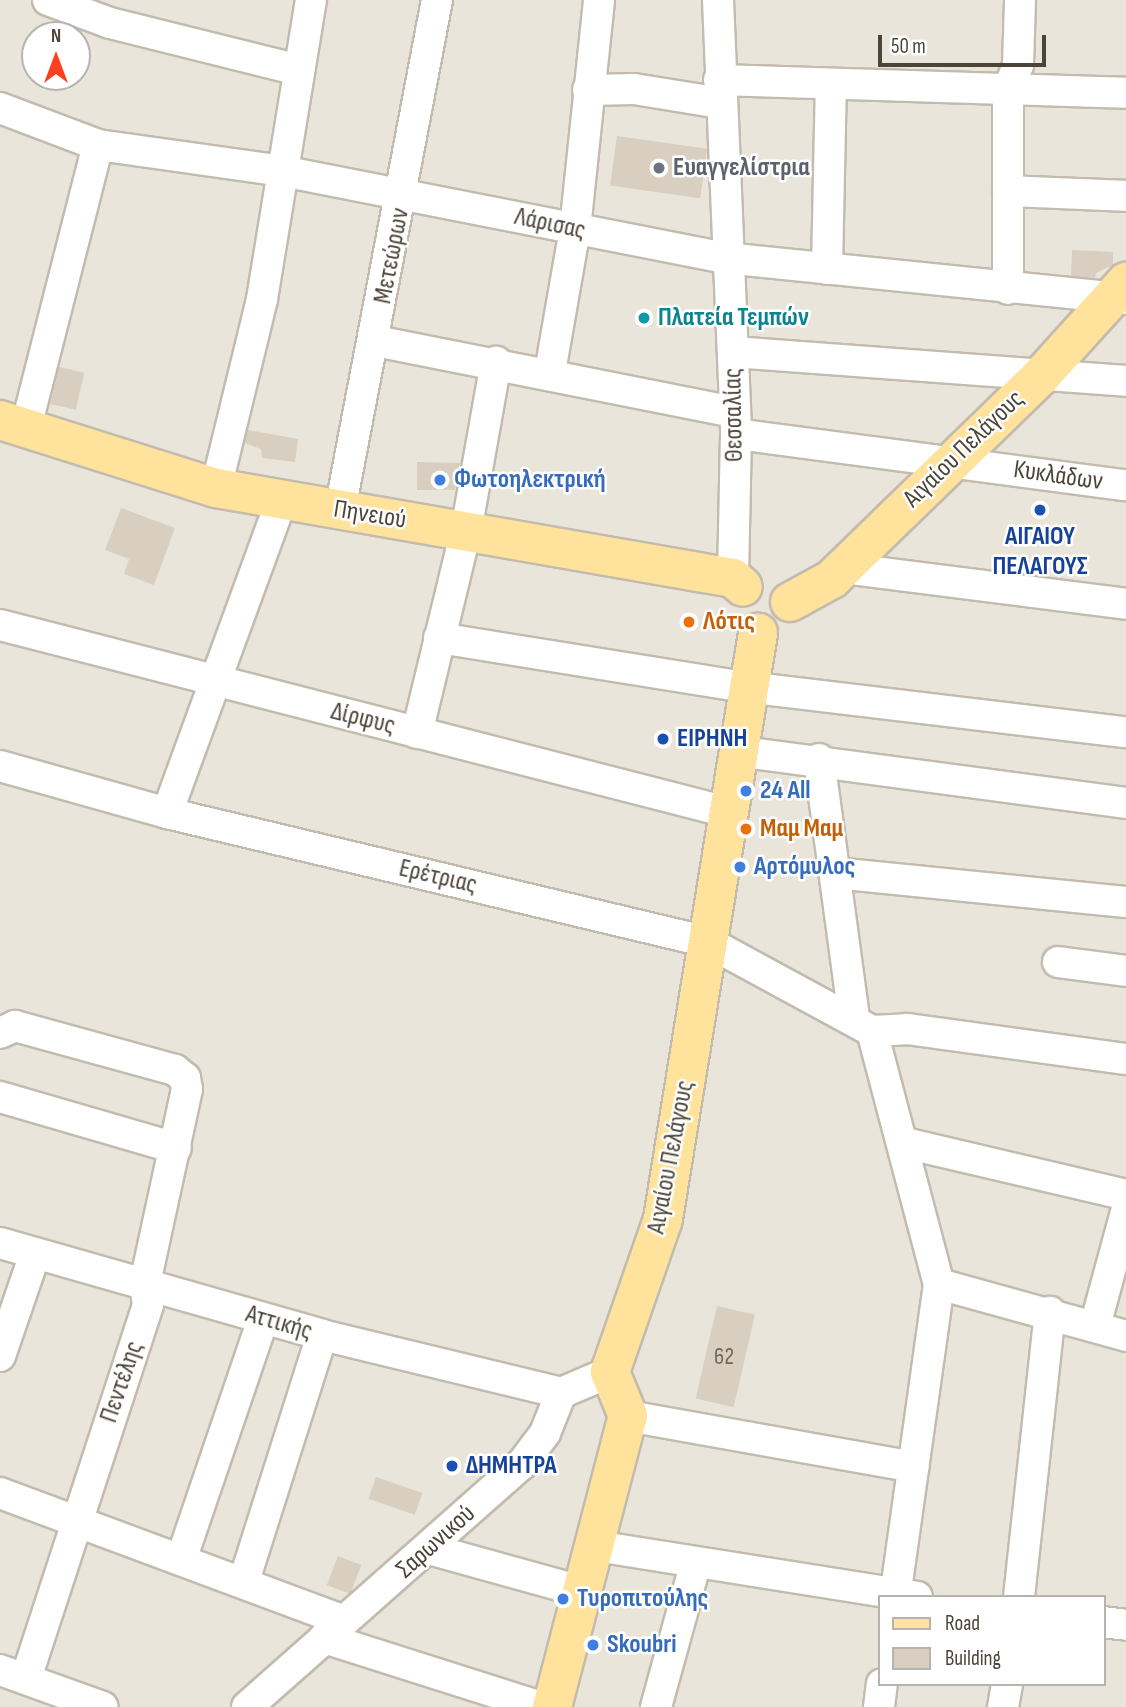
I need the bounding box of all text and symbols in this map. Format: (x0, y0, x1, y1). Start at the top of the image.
north arrow (21, 21, 91, 91)
scale bar (881, 21, 1049, 65)
text: N (51, 25, 61, 48)
text: 50 m (891, 34, 926, 59)
place label: Ευαγγελίστρια (673, 152, 810, 184)
marker: Ευαγγελίστρια (651, 160, 667, 176)
street label: Λάρισας (512, 201, 588, 247)
street label: Μετεώρων (367, 206, 417, 306)
place label: Πλατεία Τεμπών (658, 302, 809, 334)
marker: Πλατεία Τεμπών (636, 310, 652, 326)
street label: Θεσσαλίας (718, 368, 750, 462)
street label: Αιγαίου Πελάγους (897, 384, 1031, 514)
street label: Κυκλάδων (1011, 454, 1105, 498)
place label: Φωτοηλεκτρική (454, 464, 606, 496)
marker: Φωτοηλεκτρική (432, 472, 448, 488)
street label: Πηνειού (332, 494, 408, 536)
marker: ΑΙΓΑΙΟΥ ΠΕΛΑΓΟΥΣ (1032, 502, 1048, 518)
place label: ΑΙΓΑΙΟΥ ΠΕΛΑΓΟΥΣ (992, 521, 1088, 582)
place label: Λότις (703, 606, 755, 638)
marker: Λότις (681, 614, 697, 630)
street label: Δίρφυς (328, 696, 398, 742)
place label: ΕΙΡΗΝΗ (677, 723, 747, 755)
marker: ΕΙΡΗΝΗ (655, 731, 671, 747)
place label: 24 All (760, 775, 811, 807)
marker: 24 All (738, 783, 754, 799)
place label: Μαμ Μαμ (760, 813, 843, 845)
marker: Μαμ Μαμ (738, 821, 754, 837)
place label: Αρτόμυλος (754, 851, 855, 883)
street label: Ερέτριας (396, 853, 480, 901)
marker: Αρτόμυλος (732, 859, 748, 875)
street label: Αιγαίου Πελάγους (641, 1078, 701, 1236)
street label: Αττικής (242, 1299, 316, 1347)
street label: Πεντέλης (94, 1337, 150, 1427)
house number: 62 (714, 1343, 734, 1371)
place label: ΔΗΜΗΤΡΑ (466, 1450, 557, 1482)
marker: ΔΗΜΗΤΡΑ (444, 1458, 460, 1474)
street label: Σαρωνικού (390, 1499, 482, 1585)
place label: Τυροπιτούλης (577, 1583, 708, 1615)
marker: Τυροπιτούλης (555, 1591, 571, 1607)
legend (878, 1595, 1105, 1686)
text: Road (945, 1611, 980, 1636)
place label: Skoubri (607, 1629, 676, 1661)
marker: Skoubri (585, 1637, 601, 1653)
text: Building (945, 1646, 1001, 1671)

